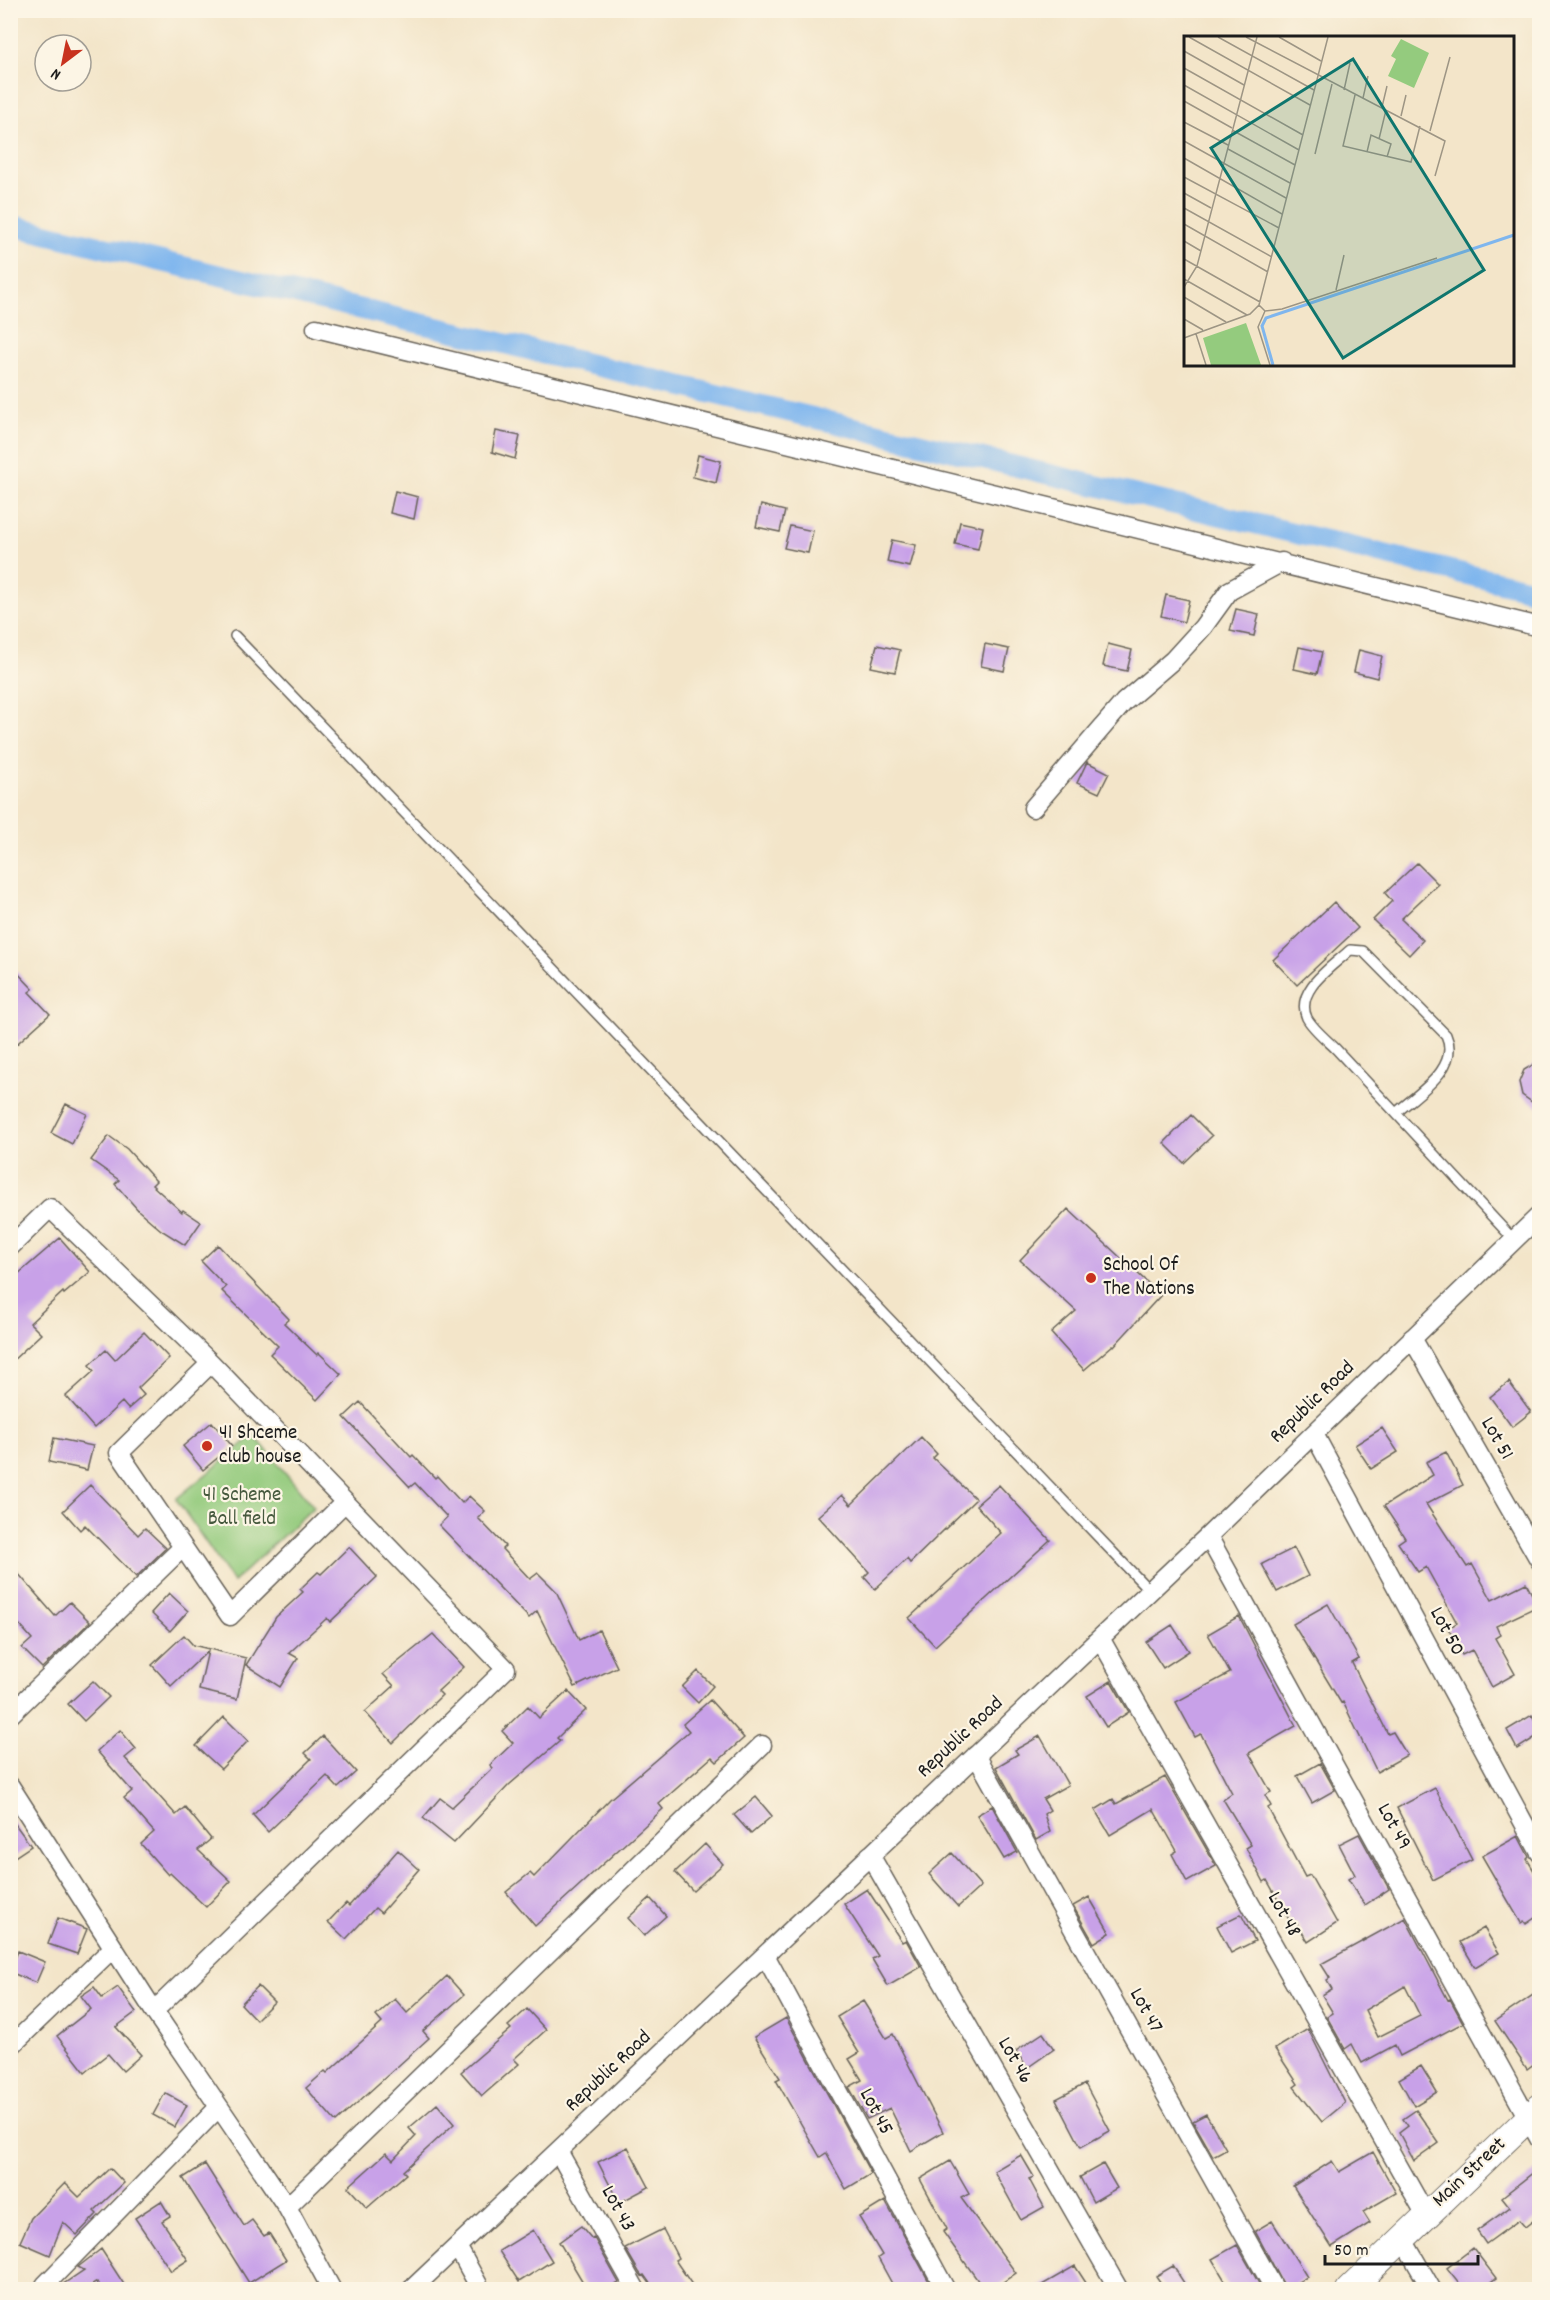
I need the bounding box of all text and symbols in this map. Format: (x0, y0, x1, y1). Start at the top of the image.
north arrow (33, 33, 93, 93)
inset map (1184, 36, 1514, 366)
text: N (47, 62, 66, 85)
place label: School Of The Nations (1103, 1251, 1195, 1305)
marker: School Of The Nations (1084, 1271, 1098, 1285)
street label: Republic Road (1263, 1354, 1363, 1452)
street label: Lot 51 (1472, 1412, 1520, 1466)
place label: 41 Shceme club house (219, 1419, 302, 1473)
marker: 41 Shceme club house (200, 1439, 214, 1453)
park label: 41 Scheme Ball field (203, 1481, 281, 1535)
street label: Lot 50 (1421, 1602, 1471, 1662)
street label: Republic Road (911, 1690, 1011, 1786)
street label: Lot 49 (1368, 1798, 1418, 1856)
street label: Lot 48 (1258, 1887, 1308, 1943)
street label: Lot 47 (1120, 1983, 1170, 2039)
street label: Republic Road (559, 2024, 659, 2120)
street label: Lot 46 (989, 2032, 1039, 2090)
street label: Lot 45 (850, 2083, 900, 2141)
street label: Main Street (1426, 2131, 1514, 2215)
street label: Lot 43 (592, 2181, 642, 2237)
scale bar (1325, 2228, 1478, 2266)
text: 50 m (1334, 2239, 1369, 2264)

